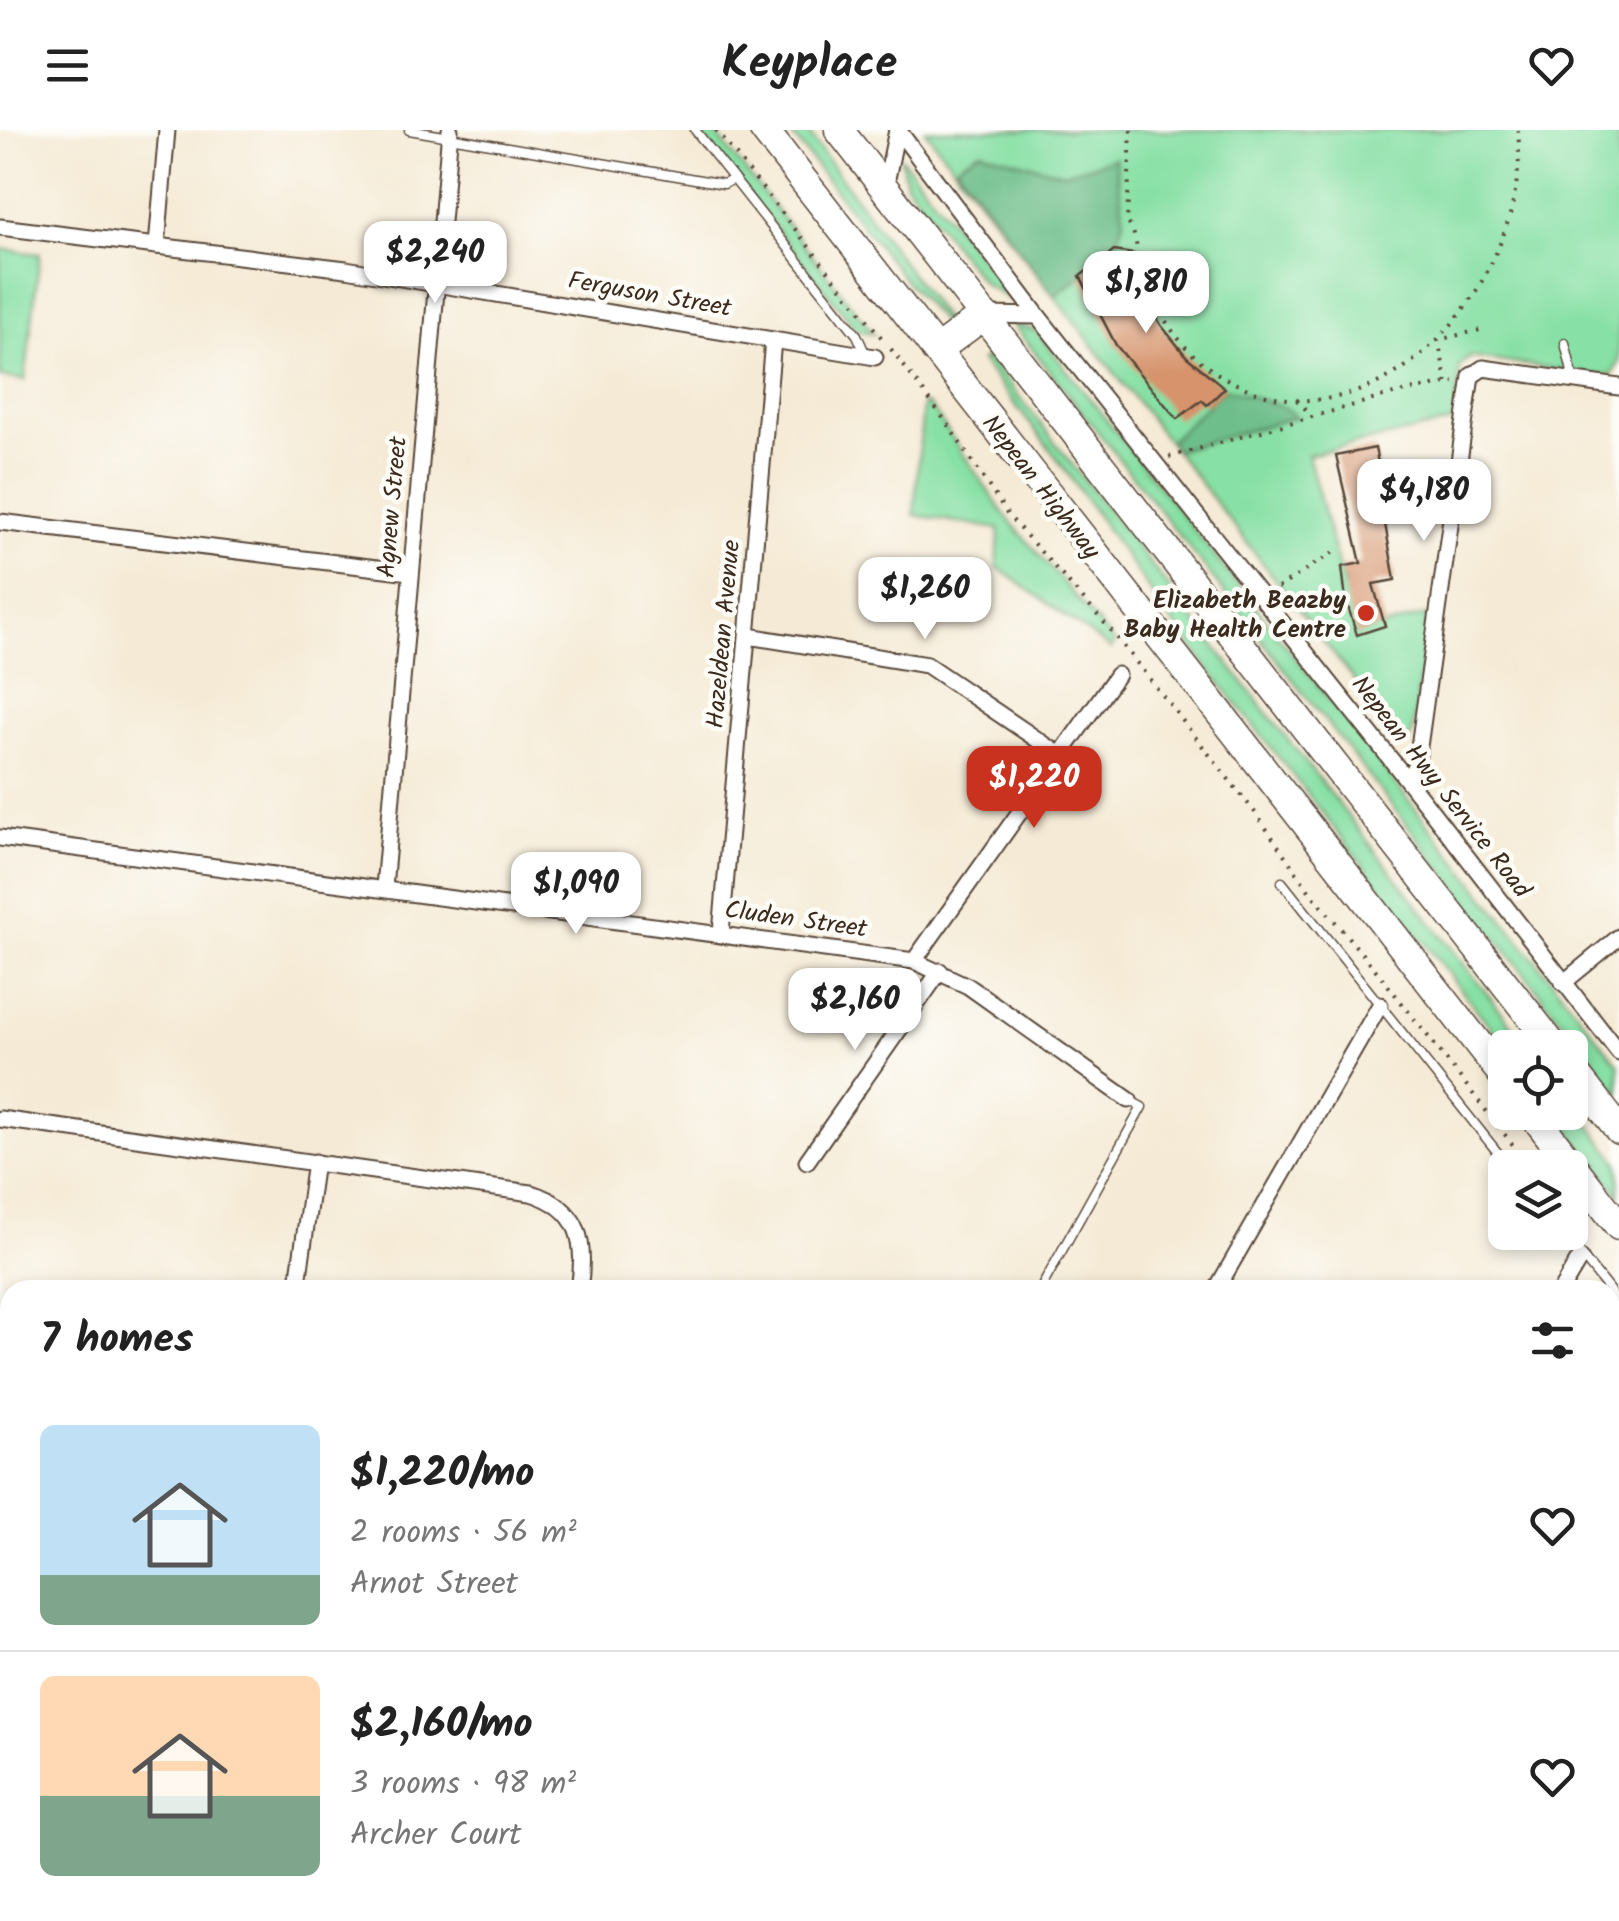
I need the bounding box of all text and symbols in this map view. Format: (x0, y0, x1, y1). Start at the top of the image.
text: Keyplace (722, 29, 897, 101)
icon: menu (40, 38, 95, 93)
icon: heart (1524, 38, 1579, 93)
pin: $2,240 (354, 221, 516, 306)
text: $2,240 (386, 228, 484, 279)
pin: $1,810 (1065, 251, 1227, 336)
text: $1,810 (1105, 258, 1187, 309)
street label: Ferguson Street (565, 261, 735, 329)
street label: Nepean Highway (971, 406, 1110, 569)
street label: Agnew Street (367, 434, 419, 580)
pin: $4,180 (1343, 459, 1505, 544)
text: $4,180 (1379, 466, 1469, 517)
street label: Hazeldean Avenue (696, 538, 752, 730)
pin: $1,260 (844, 557, 1006, 642)
text: $1,260 (880, 564, 970, 615)
place label: Elizabeth Beazby Baby Health Centre (1124, 581, 1346, 650)
marker: Elizabeth Beazby Baby Health Centre (1355, 602, 1377, 624)
street label: Nepean Hwy Service Road (1340, 667, 1541, 909)
pin: $1,220 (953, 746, 1115, 831)
text: $1,220 (989, 753, 1079, 804)
pin: $1,090 (495, 852, 657, 937)
text: $1,090 (533, 859, 619, 910)
street label: Cluden Street (722, 890, 870, 950)
pin: $2,160 (774, 968, 936, 1053)
text: $2,160 (810, 975, 900, 1026)
map controls (1488, 1030, 1588, 1250)
button: locate (1488, 1030, 1588, 1130)
button: layers (1488, 1150, 1588, 1250)
text: 7 homes (40, 1307, 193, 1374)
icon: filters (1525, 1313, 1580, 1368)
text: $1,220/mo (350, 1441, 534, 1508)
icon: home (120, 1465, 240, 1585)
icon: heart (1525, 1498, 1580, 1553)
text: 2 rooms · 56 m² (350, 1508, 577, 1559)
text: Arnot Street (350, 1559, 518, 1610)
text: $2,160/mo (350, 1692, 533, 1759)
icon: home (120, 1716, 240, 1836)
icon: heart (1525, 1749, 1580, 1804)
text: 3 rooms · 98 m² (350, 1759, 576, 1810)
text: Archer Court (350, 1810, 521, 1861)

